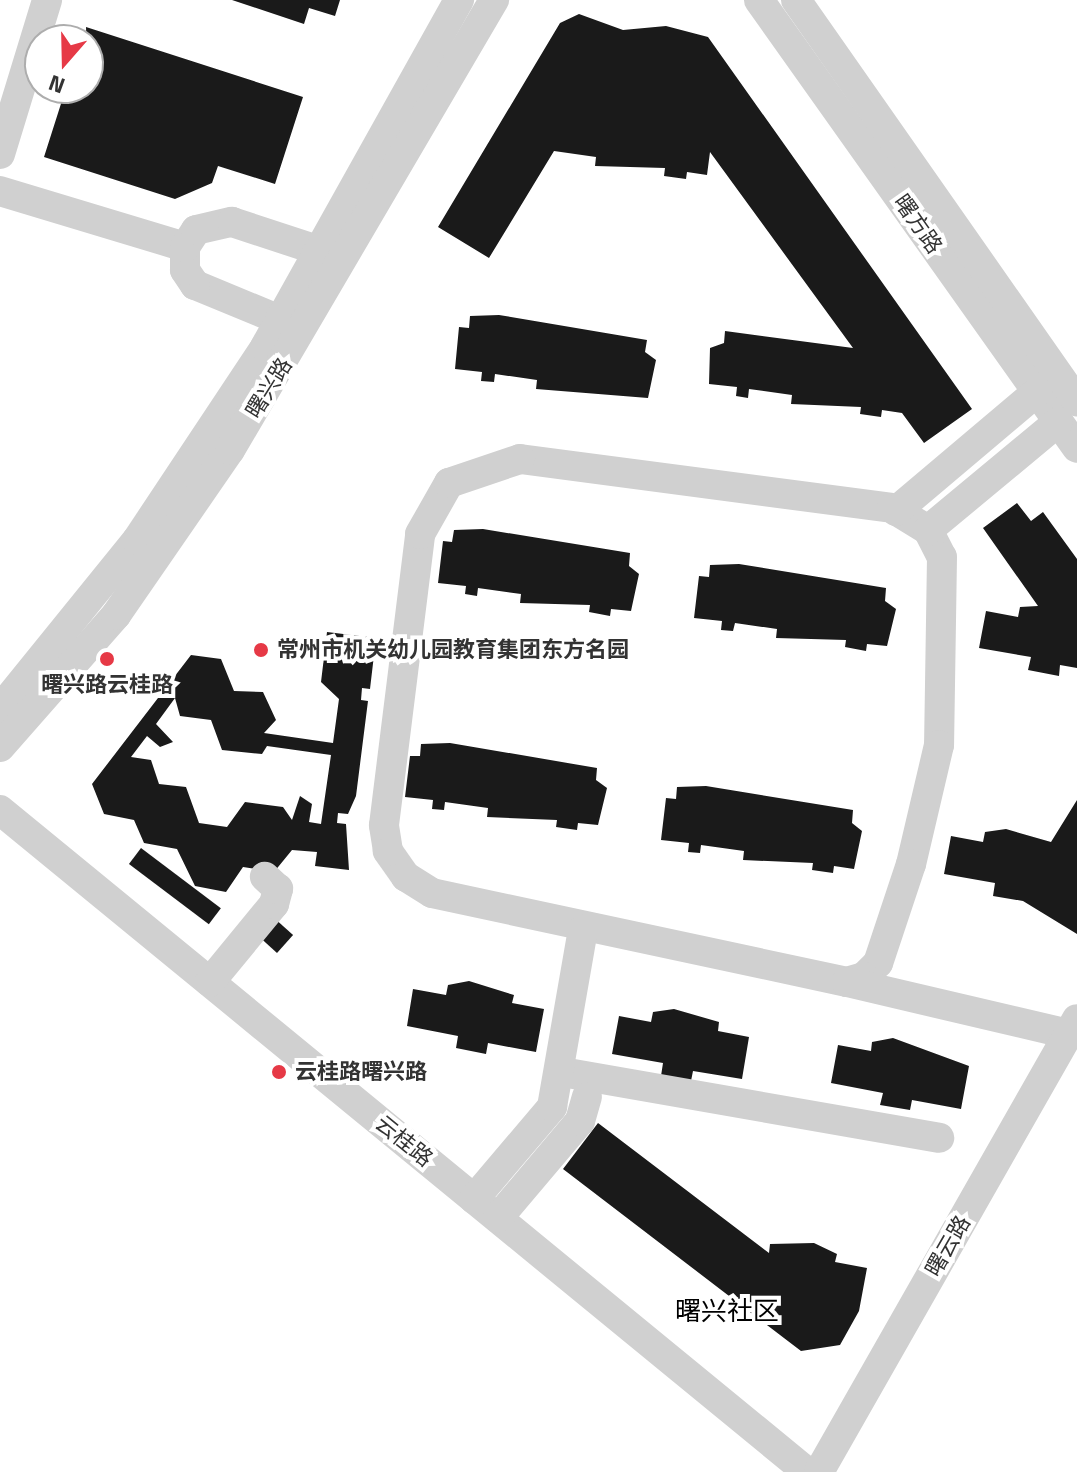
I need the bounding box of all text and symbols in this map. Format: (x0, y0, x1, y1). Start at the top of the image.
north arrow (24, 24, 104, 104)
text: N (43, 66, 69, 103)
street label: 曙方路 (888, 189, 948, 259)
street label: 曙兴路 (240, 353, 298, 423)
place label: 常州市机关幼儿园教育集团东方名园 (277, 637, 629, 663)
marker: 常州市机关幼儿园教育集团东方名园 (252, 641, 270, 659)
marker: 曙兴路云桂路 (98, 650, 116, 668)
place label: 曙兴路云桂路 (41, 672, 173, 698)
place label: 云桂路曙兴路 (295, 1059, 427, 1085)
marker: 云桂路曙兴路 (270, 1063, 288, 1081)
street label: 云桂路 (370, 1110, 438, 1172)
street label: 曙云路 (920, 1211, 976, 1281)
district label: 曙兴社区 (675, 1295, 779, 1327)

